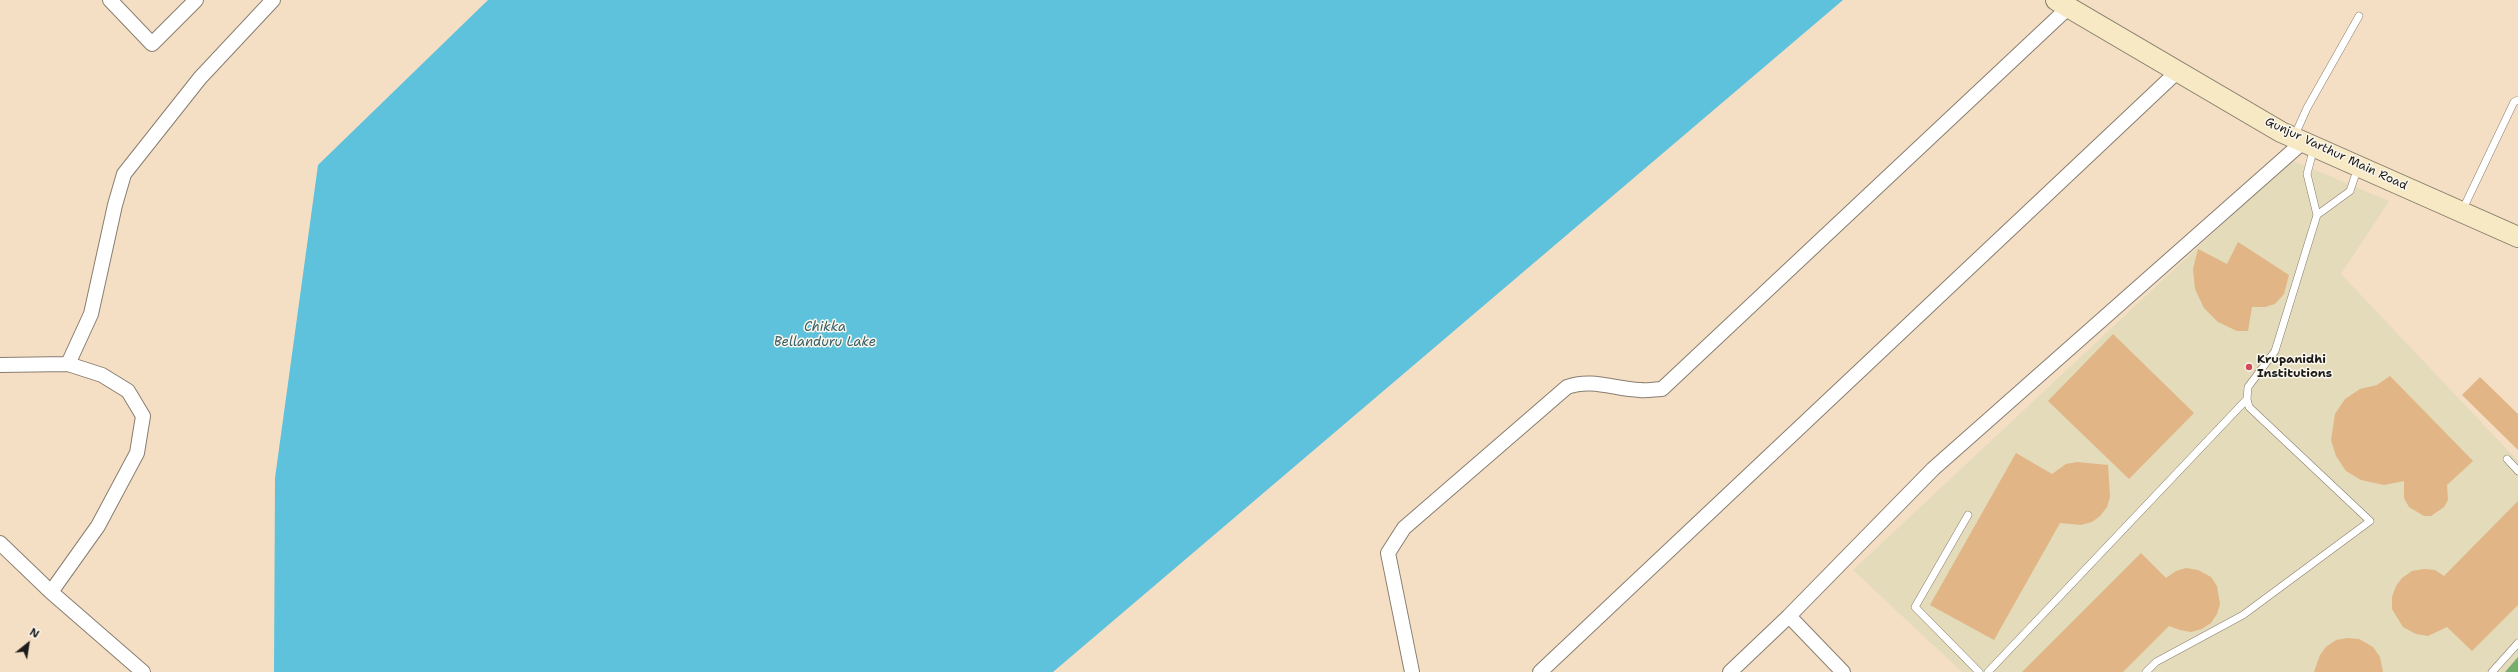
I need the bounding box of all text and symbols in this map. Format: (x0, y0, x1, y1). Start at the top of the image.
street label: Gunjur Varthur Main Road (2263, 115, 2409, 193)
water label: Chikka Bellanduru Lake (774, 320, 876, 351)
place label: Krupanidhi Institutions (2257, 353, 2332, 381)
marker: Krupanidhi Institutions (2244, 362, 2254, 372)
north arrow (8, 624, 48, 664)
text: N (27, 624, 42, 642)

